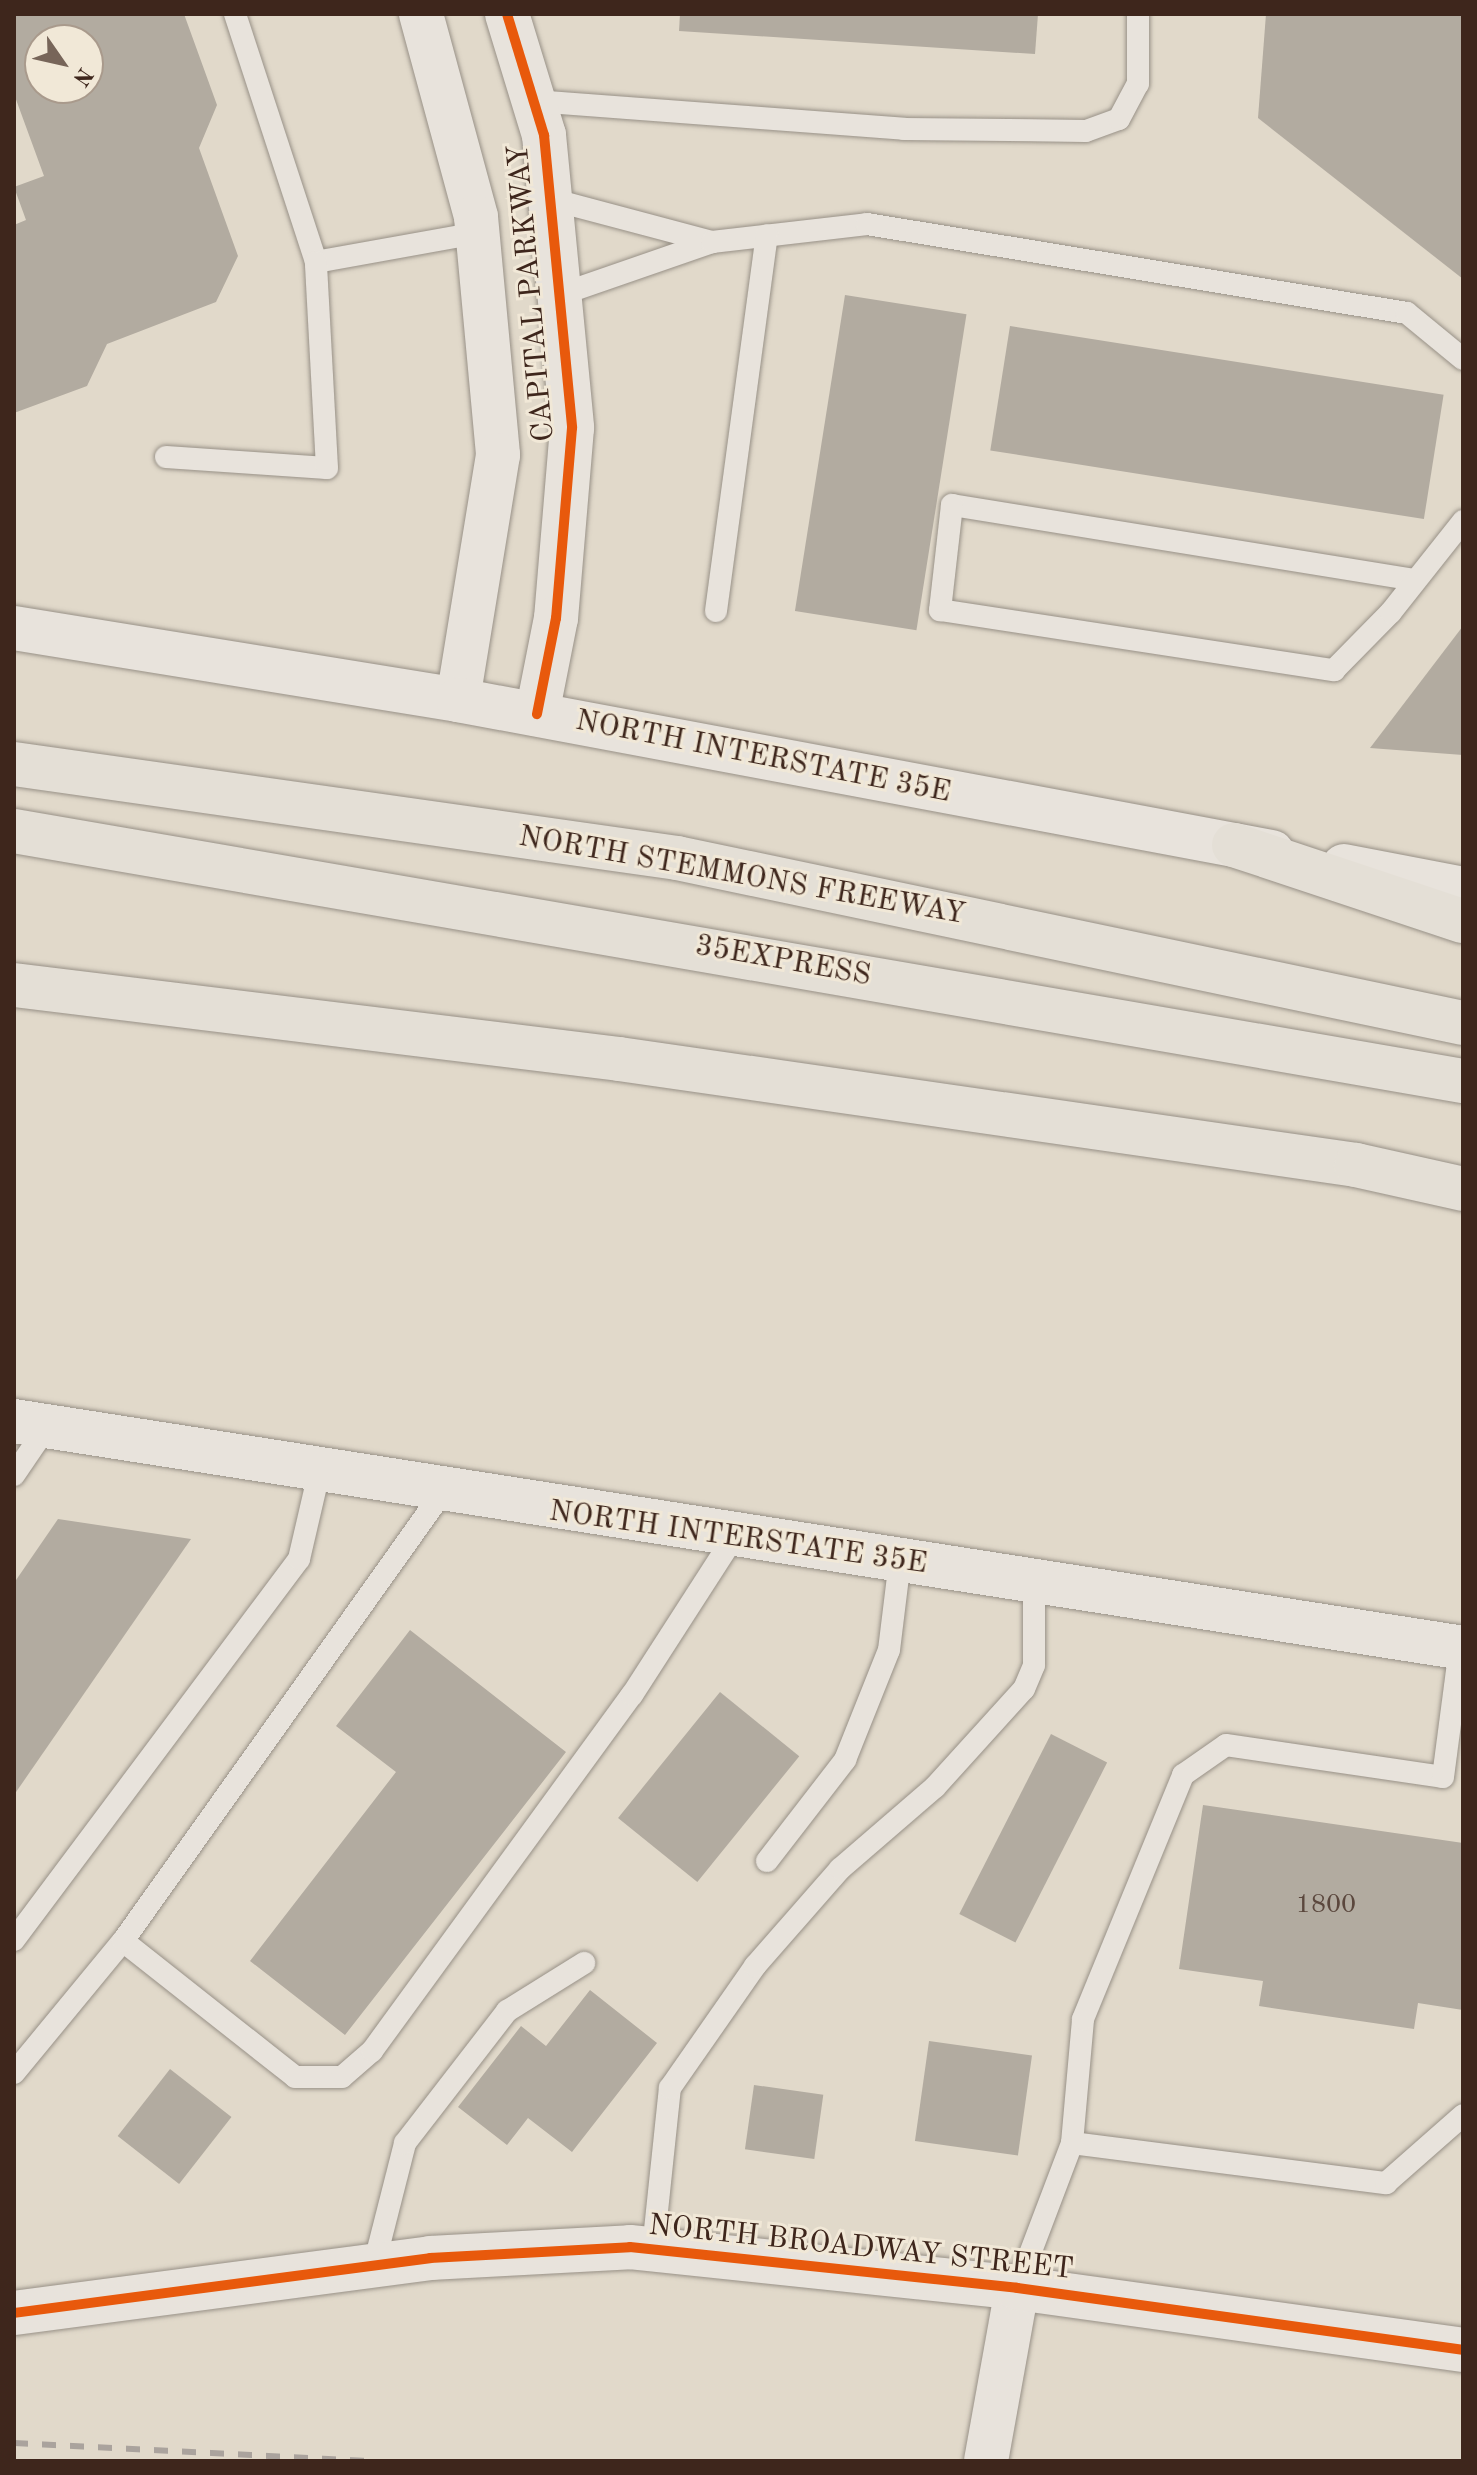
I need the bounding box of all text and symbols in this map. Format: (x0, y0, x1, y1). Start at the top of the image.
north arrow (24, 24, 104, 104)
text: N (68, 63, 96, 89)
street label: CAPITAL PARKWAY (501, 143, 563, 443)
street label: NORTH INTERSTATE 35E (572, 703, 954, 811)
street label: NORTH STEMMONS FREEWAY (516, 819, 968, 933)
street label: 35EXPRESS (692, 928, 874, 994)
street label: NORTH INTERSTATE 35E (547, 1494, 929, 1582)
house number: 1800 (1296, 1890, 1356, 1922)
street label: NORTH BROADWAY STREET (647, 2208, 1075, 2288)

